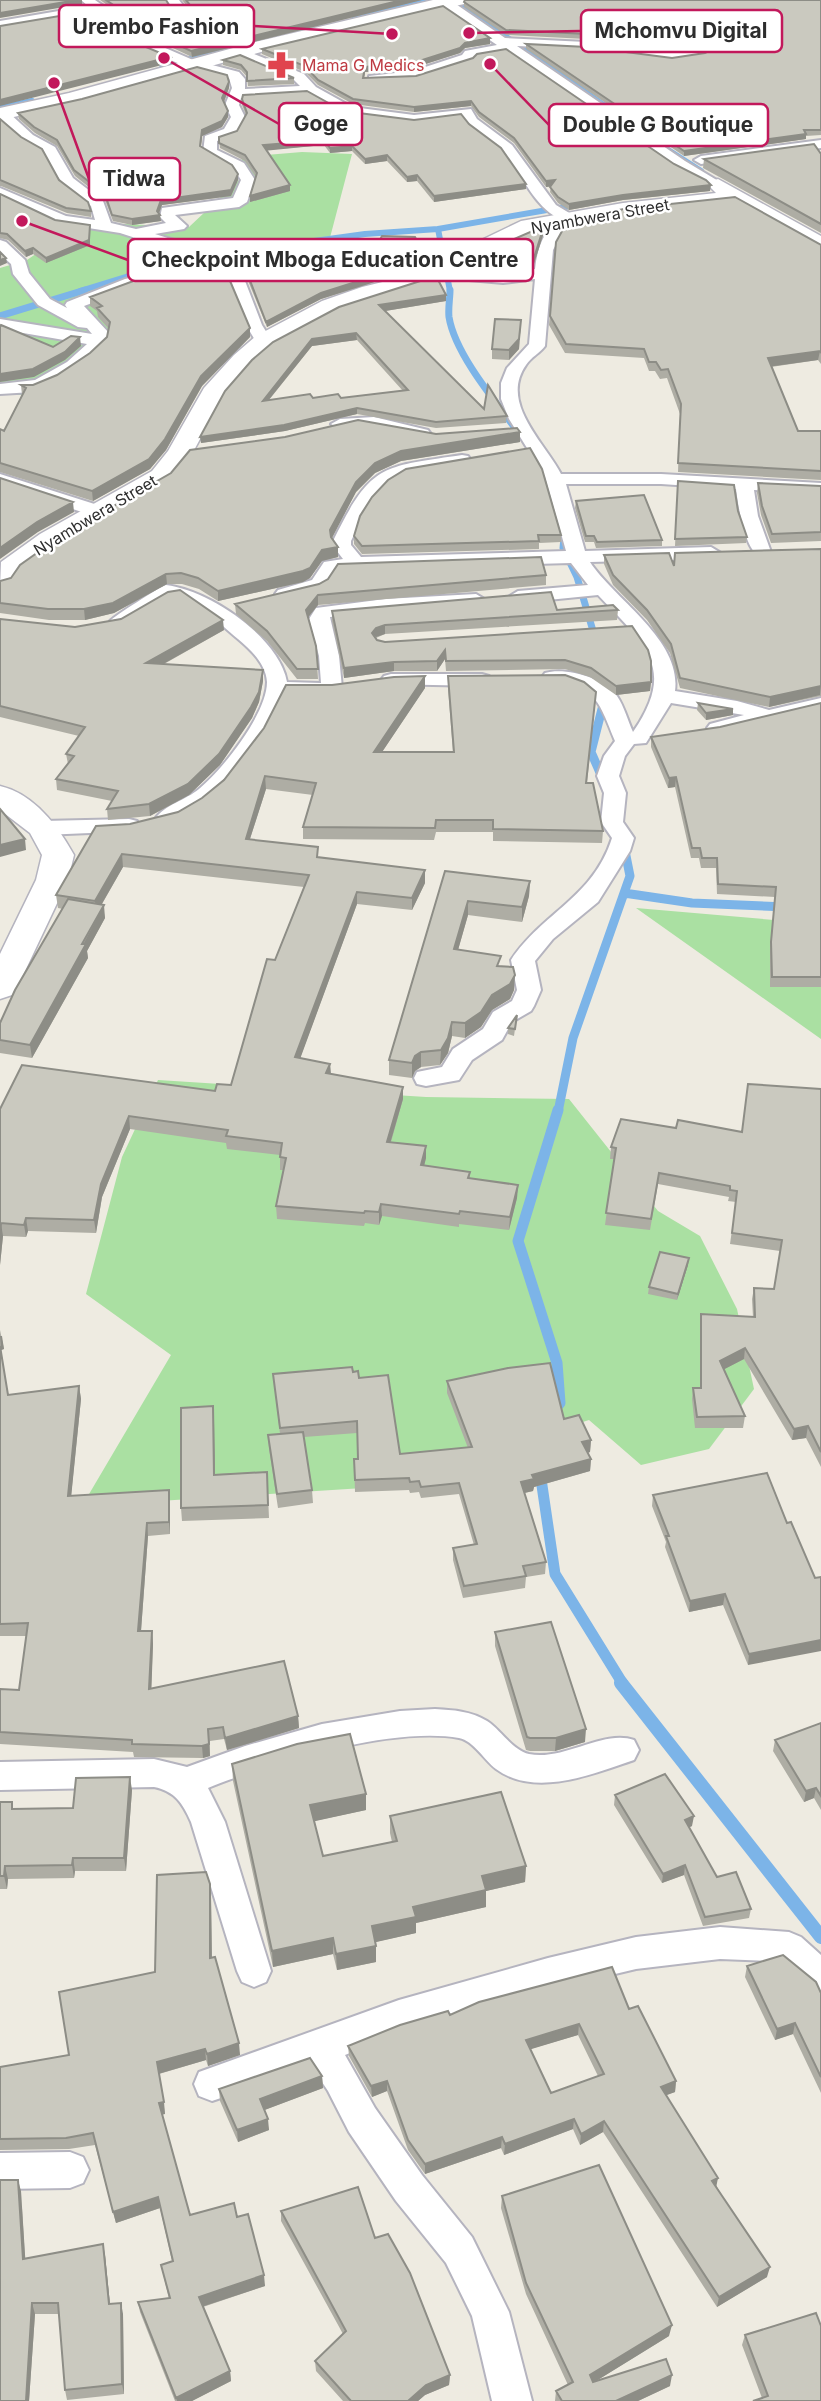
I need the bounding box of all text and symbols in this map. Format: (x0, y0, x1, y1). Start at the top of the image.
callout: Urembo Fashion (59, 5, 254, 47)
callout: Mchomvu Digital (581, 10, 782, 52)
text: Urembo Fashion (73, 14, 239, 39)
text: Mchomvu Digital (595, 18, 767, 43)
pharmacy icon: Mama G Medics (266, 50, 296, 80)
place label: Mama G Medics (302, 55, 424, 75)
callout: Goge (279, 103, 362, 145)
callout: Double G Boutique (549, 104, 768, 146)
text: Goge (294, 111, 348, 136)
text: Double G Boutique (563, 112, 753, 137)
callout: Tidwa (89, 158, 180, 200)
text: Tidwa (103, 166, 165, 191)
street label: Nyambwera Street (529, 194, 671, 238)
callout: Checkpoint Mboga Education Centre (128, 239, 533, 281)
text: Checkpoint Mboga Education Centre (142, 247, 518, 272)
street label: Nyambwera Street (30, 470, 160, 560)

